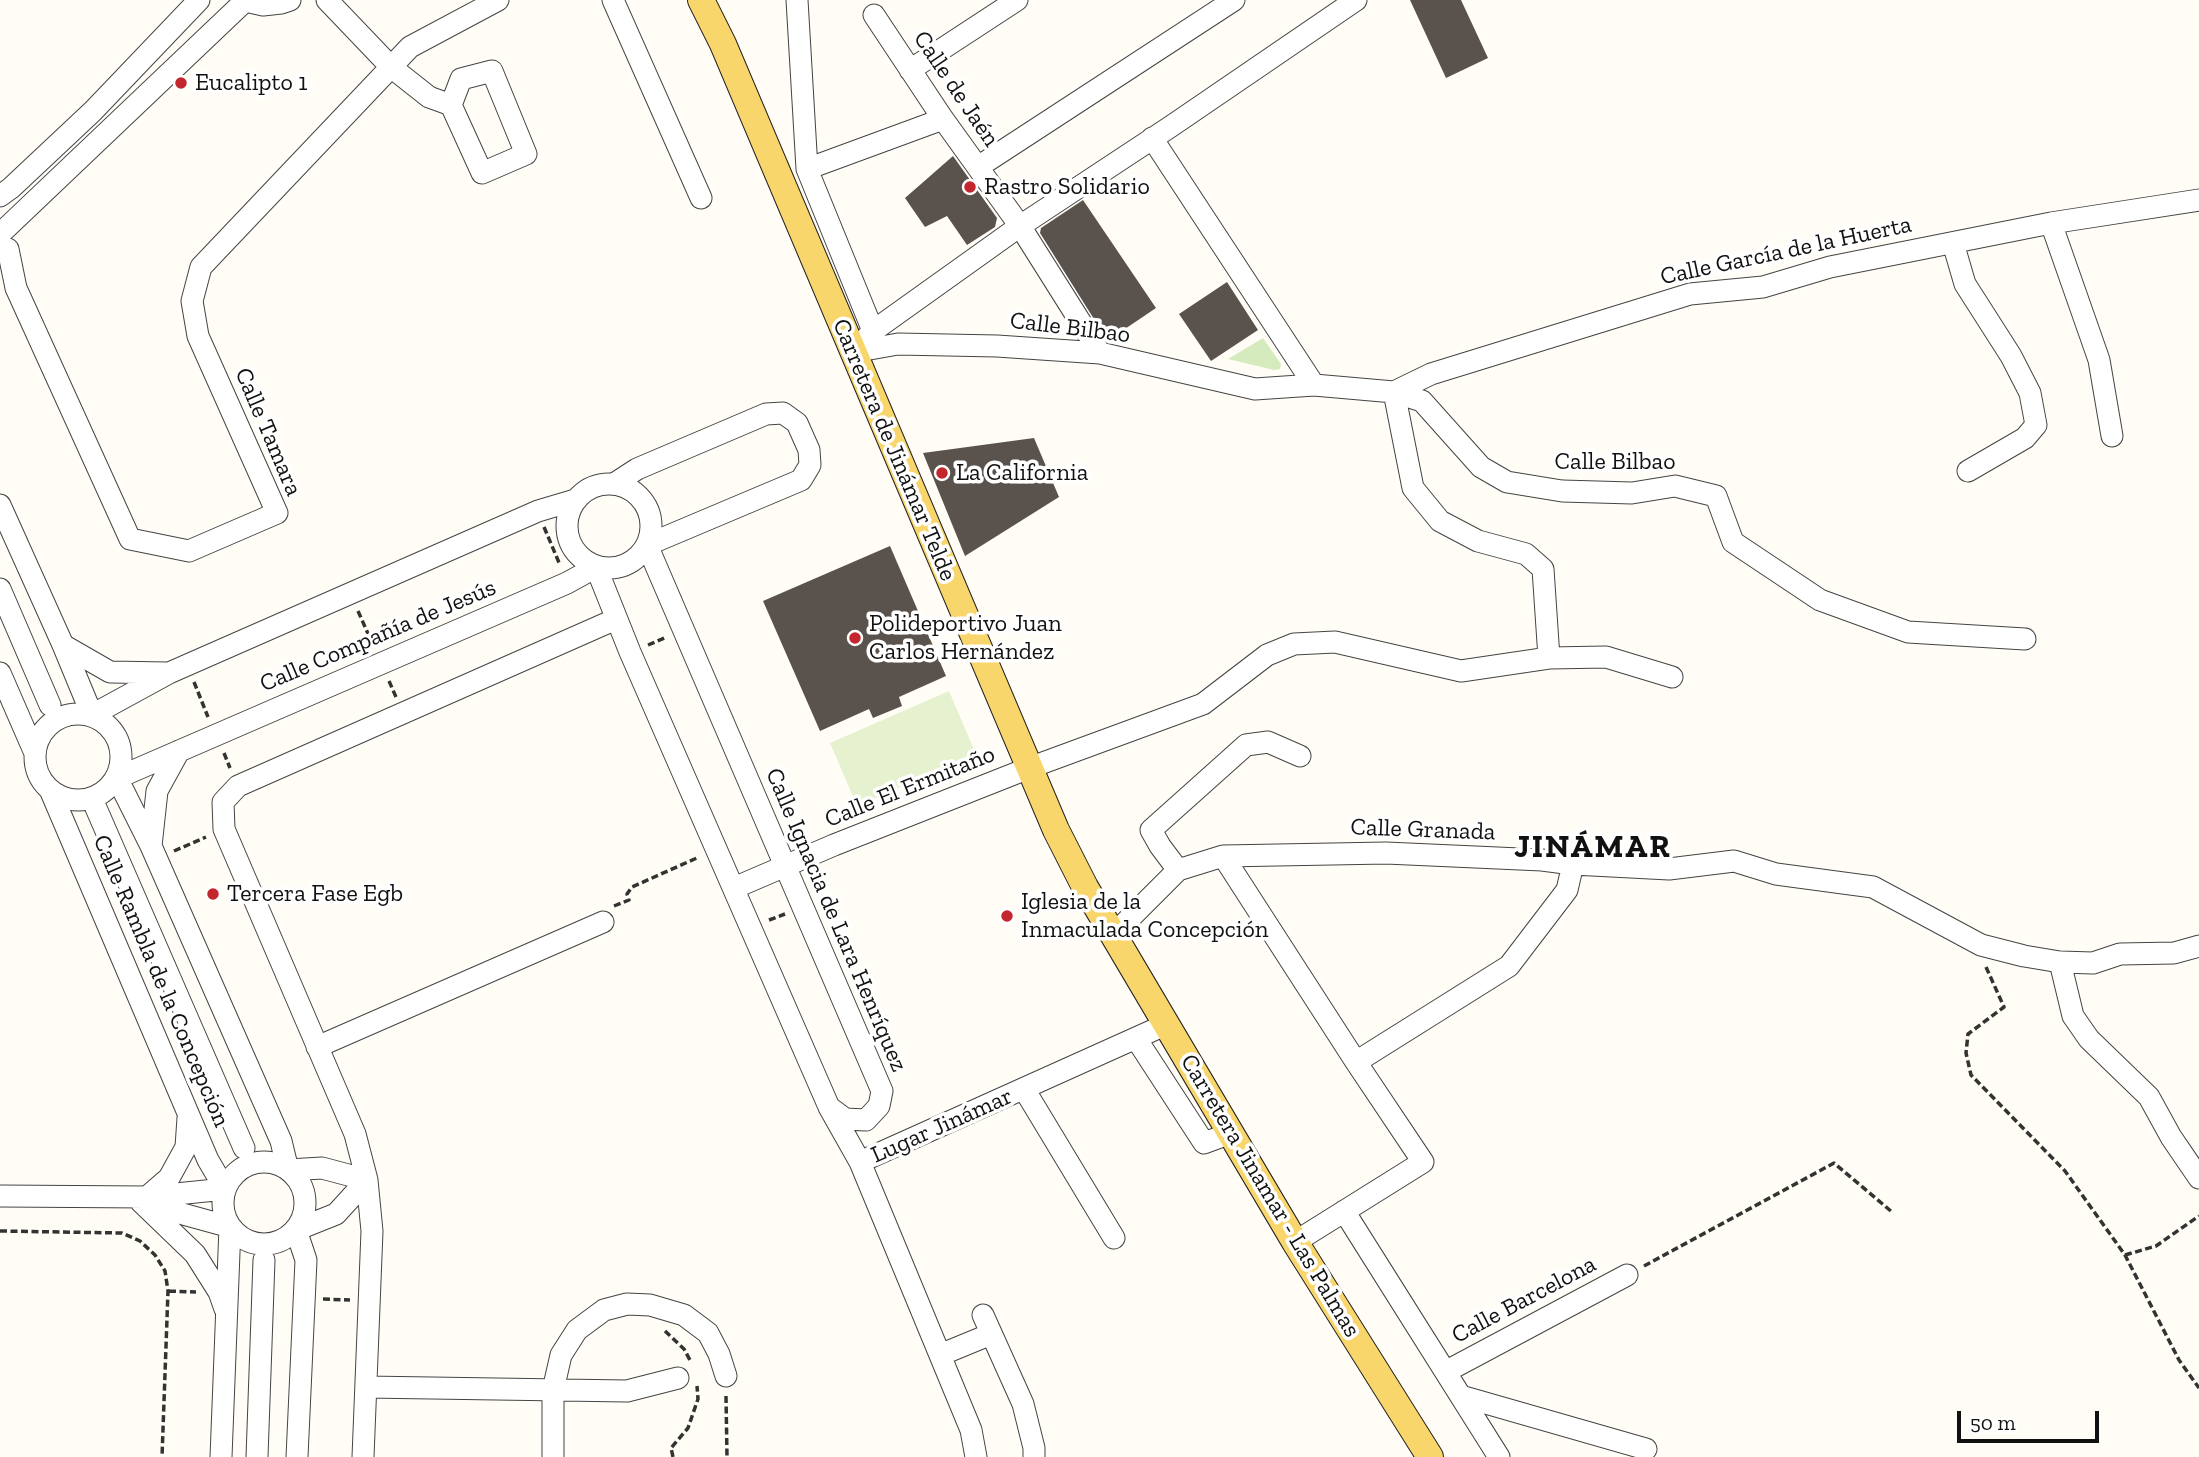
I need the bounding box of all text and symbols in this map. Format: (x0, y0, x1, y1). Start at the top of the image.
street label: Calle de Jaén (907, 26, 1005, 152)
place label: Eucalipto 1 (195, 69, 307, 97)
marker: Eucalipto 1 (173, 75, 189, 91)
place label: Rastro Solidario (984, 173, 1150, 201)
marker: Rastro Solidario (962, 179, 978, 195)
street label: Calle García de la Huerta (1658, 210, 1914, 292)
street label: Calle Bilbao (1008, 306, 1132, 350)
street label: Carretera de Jinámar Telde (826, 315, 962, 585)
street label: Calle Tamara (228, 364, 308, 500)
street label: Calle Bilbao (1555, 448, 1675, 476)
place label: La California (956, 459, 1088, 487)
marker: La California (934, 465, 950, 481)
street label: Calle Compañía de Jesús (256, 573, 500, 699)
place label: Polideportivo Juan Carlos Hernández (869, 610, 1062, 666)
marker: Polideportivo Juan Carlos Hernández (847, 630, 863, 646)
street label: Calle El Ermitaño (821, 740, 999, 834)
street label: Calle Ignacia de Lara Henríquez (759, 764, 913, 1076)
street label: Calle Granada (1350, 813, 1496, 847)
district label: JINÁMAR (1515, 829, 1671, 867)
street label: Calle Rambla de la Concepción (86, 831, 236, 1131)
place label: Tercera Fase Egb (227, 880, 403, 908)
marker: Tercera Fase Egb (205, 886, 221, 902)
place label: Iglesia de la Inmaculada Concepción (1021, 888, 1269, 944)
marker: Iglesia de la Inmaculada Concepción (999, 908, 1015, 924)
street label: Carretera Jinamar - Las Palmas (1174, 1049, 1366, 1343)
street label: Lugar Jinámar (867, 1082, 1017, 1170)
street label: Calle Barcelona (1447, 1250, 1601, 1350)
scale bar (1961, 1398, 2103, 1442)
text: 50 m (1970, 1410, 2016, 1435)

